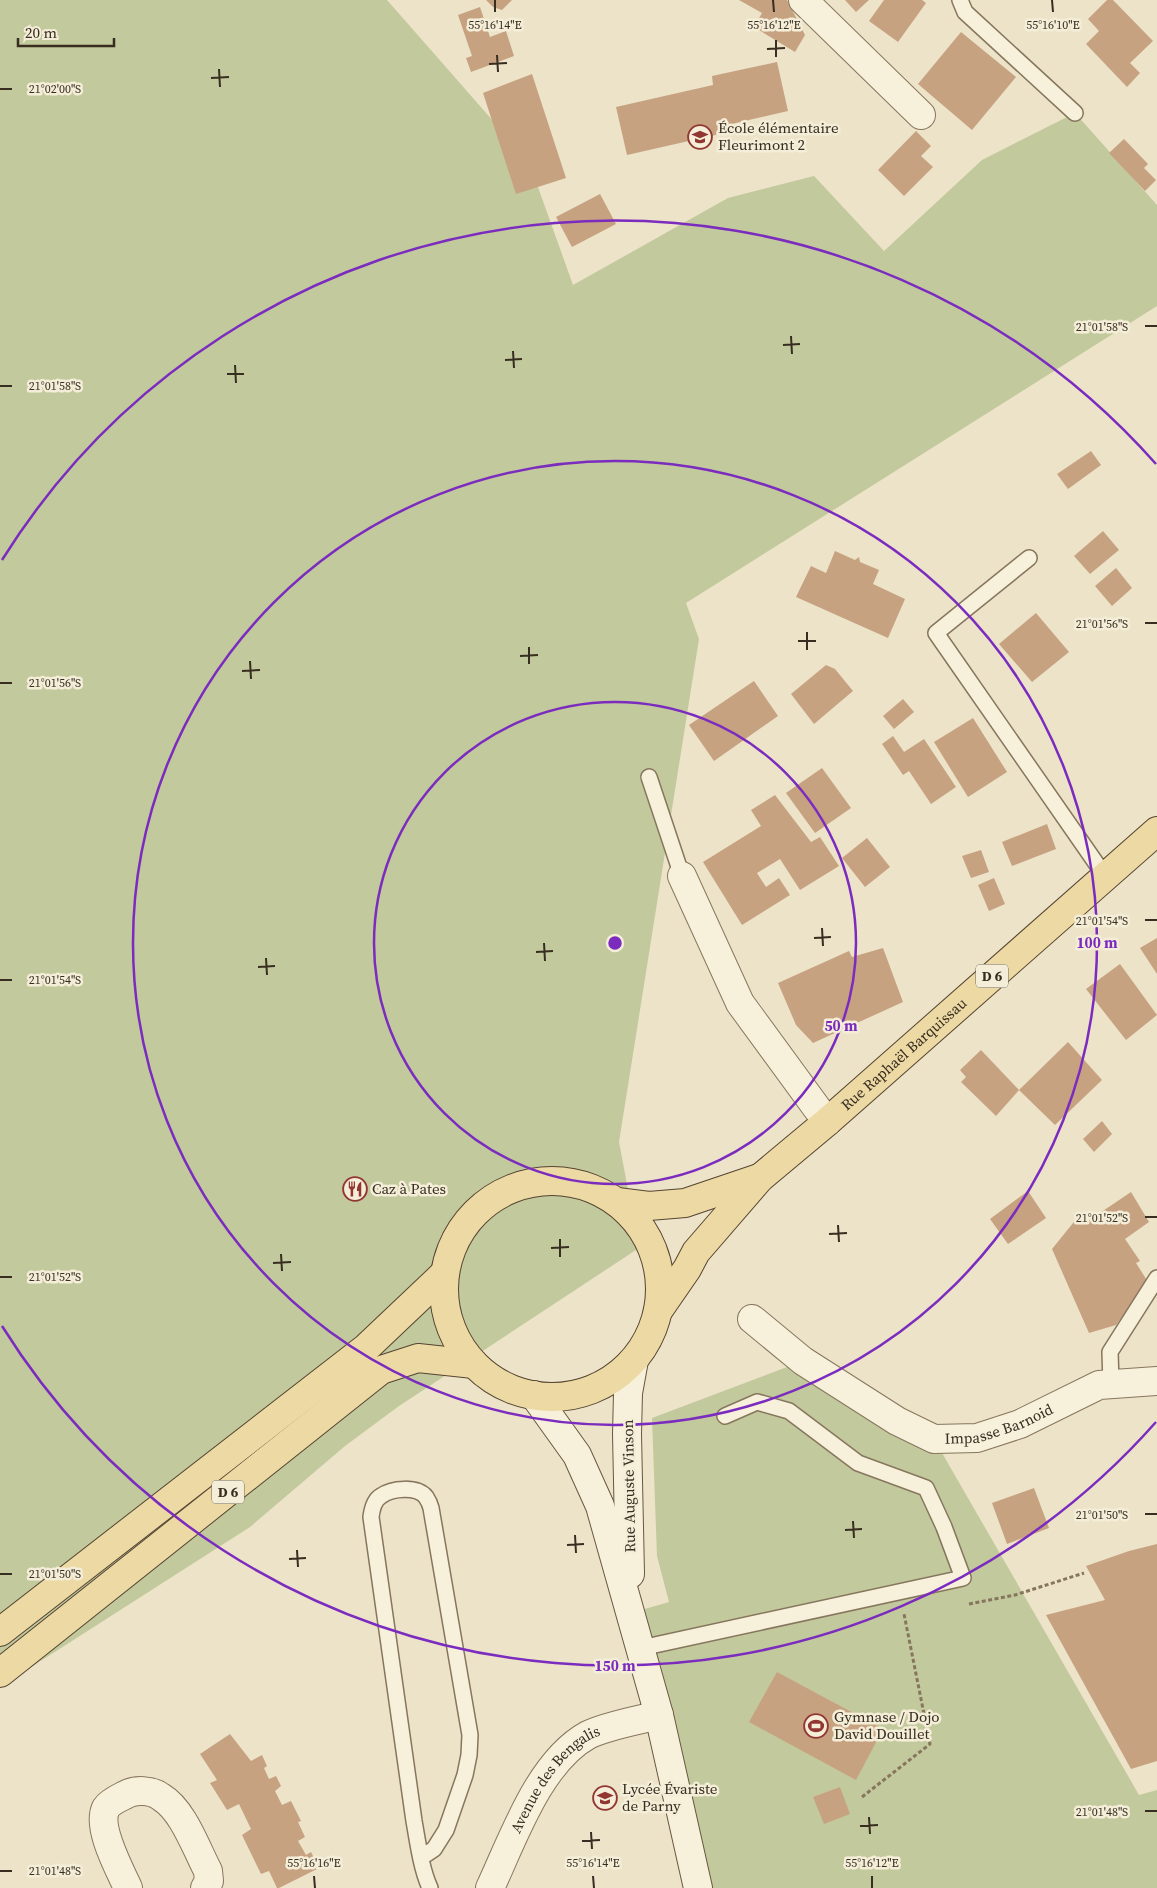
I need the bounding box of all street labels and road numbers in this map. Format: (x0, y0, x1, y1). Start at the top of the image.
road number: D 6 (976, 964, 1008, 988)
street label: Rue Raphaël Barquissau (836, 992, 971, 1115)
street label: Impasse Barnoid (944, 1398, 1057, 1449)
street label: Rue Auguste Vinson (617, 1419, 640, 1553)
road number: D 6 (212, 1480, 244, 1504)
street label: Avenue des Bengalis (505, 1720, 603, 1836)

